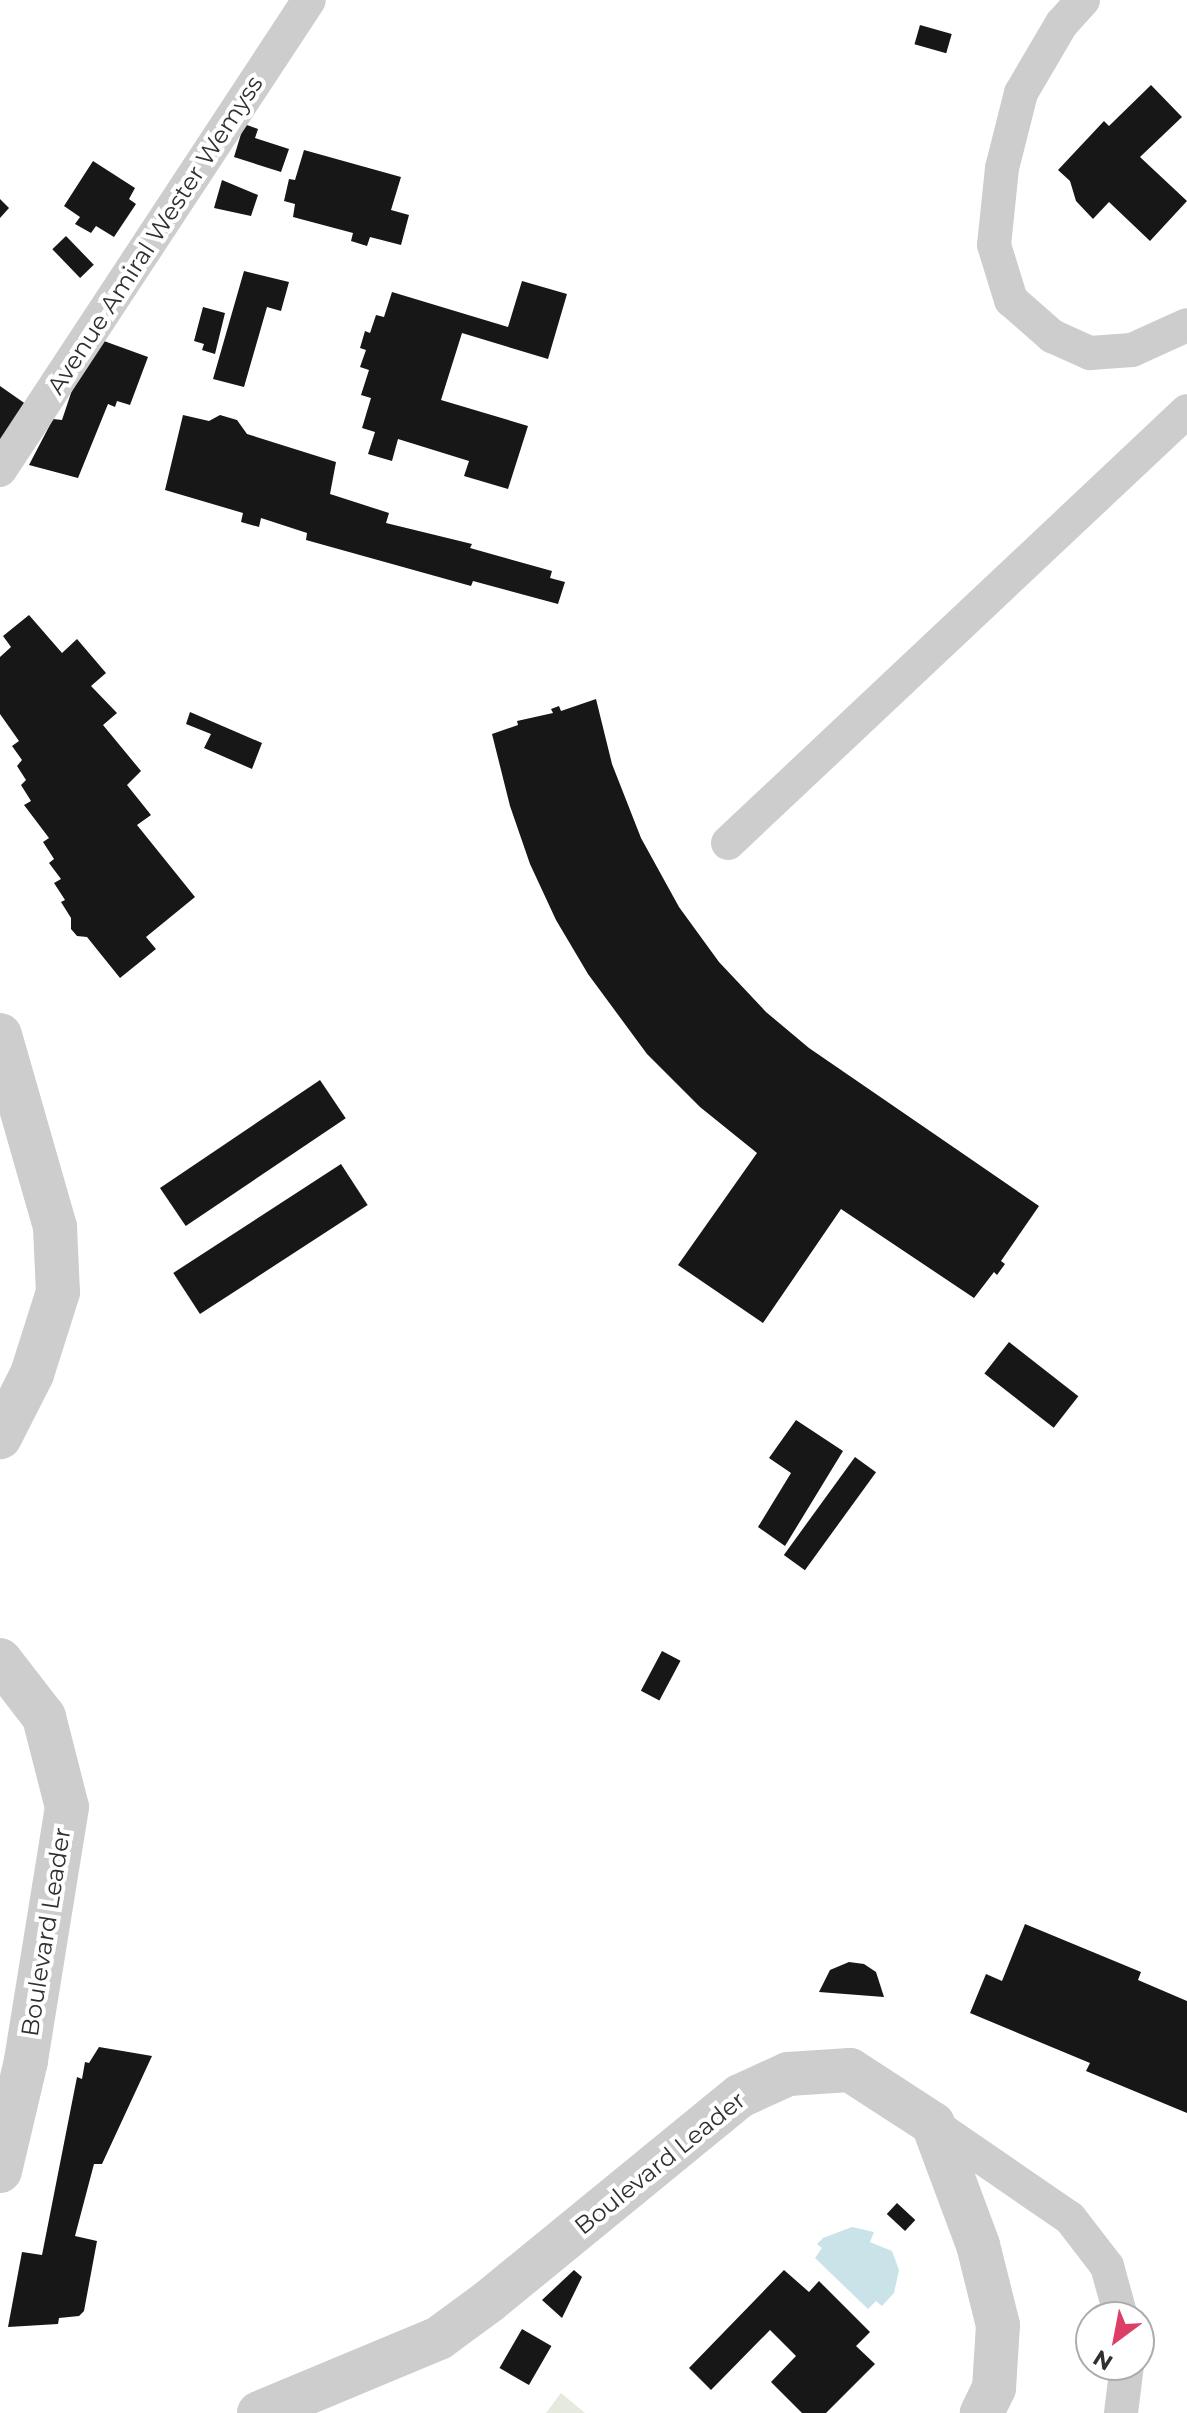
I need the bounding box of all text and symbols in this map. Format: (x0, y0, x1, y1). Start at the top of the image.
street label: Avenue Amiral Wester Wemyss (41, 70, 269, 400)
street label: Boulevard Leader (15, 1825, 77, 2039)
street label: Boulevard Leader (569, 2085, 751, 2241)
north arrow (1075, 2301, 1155, 2381)
text: N (1088, 2344, 1118, 2376)

